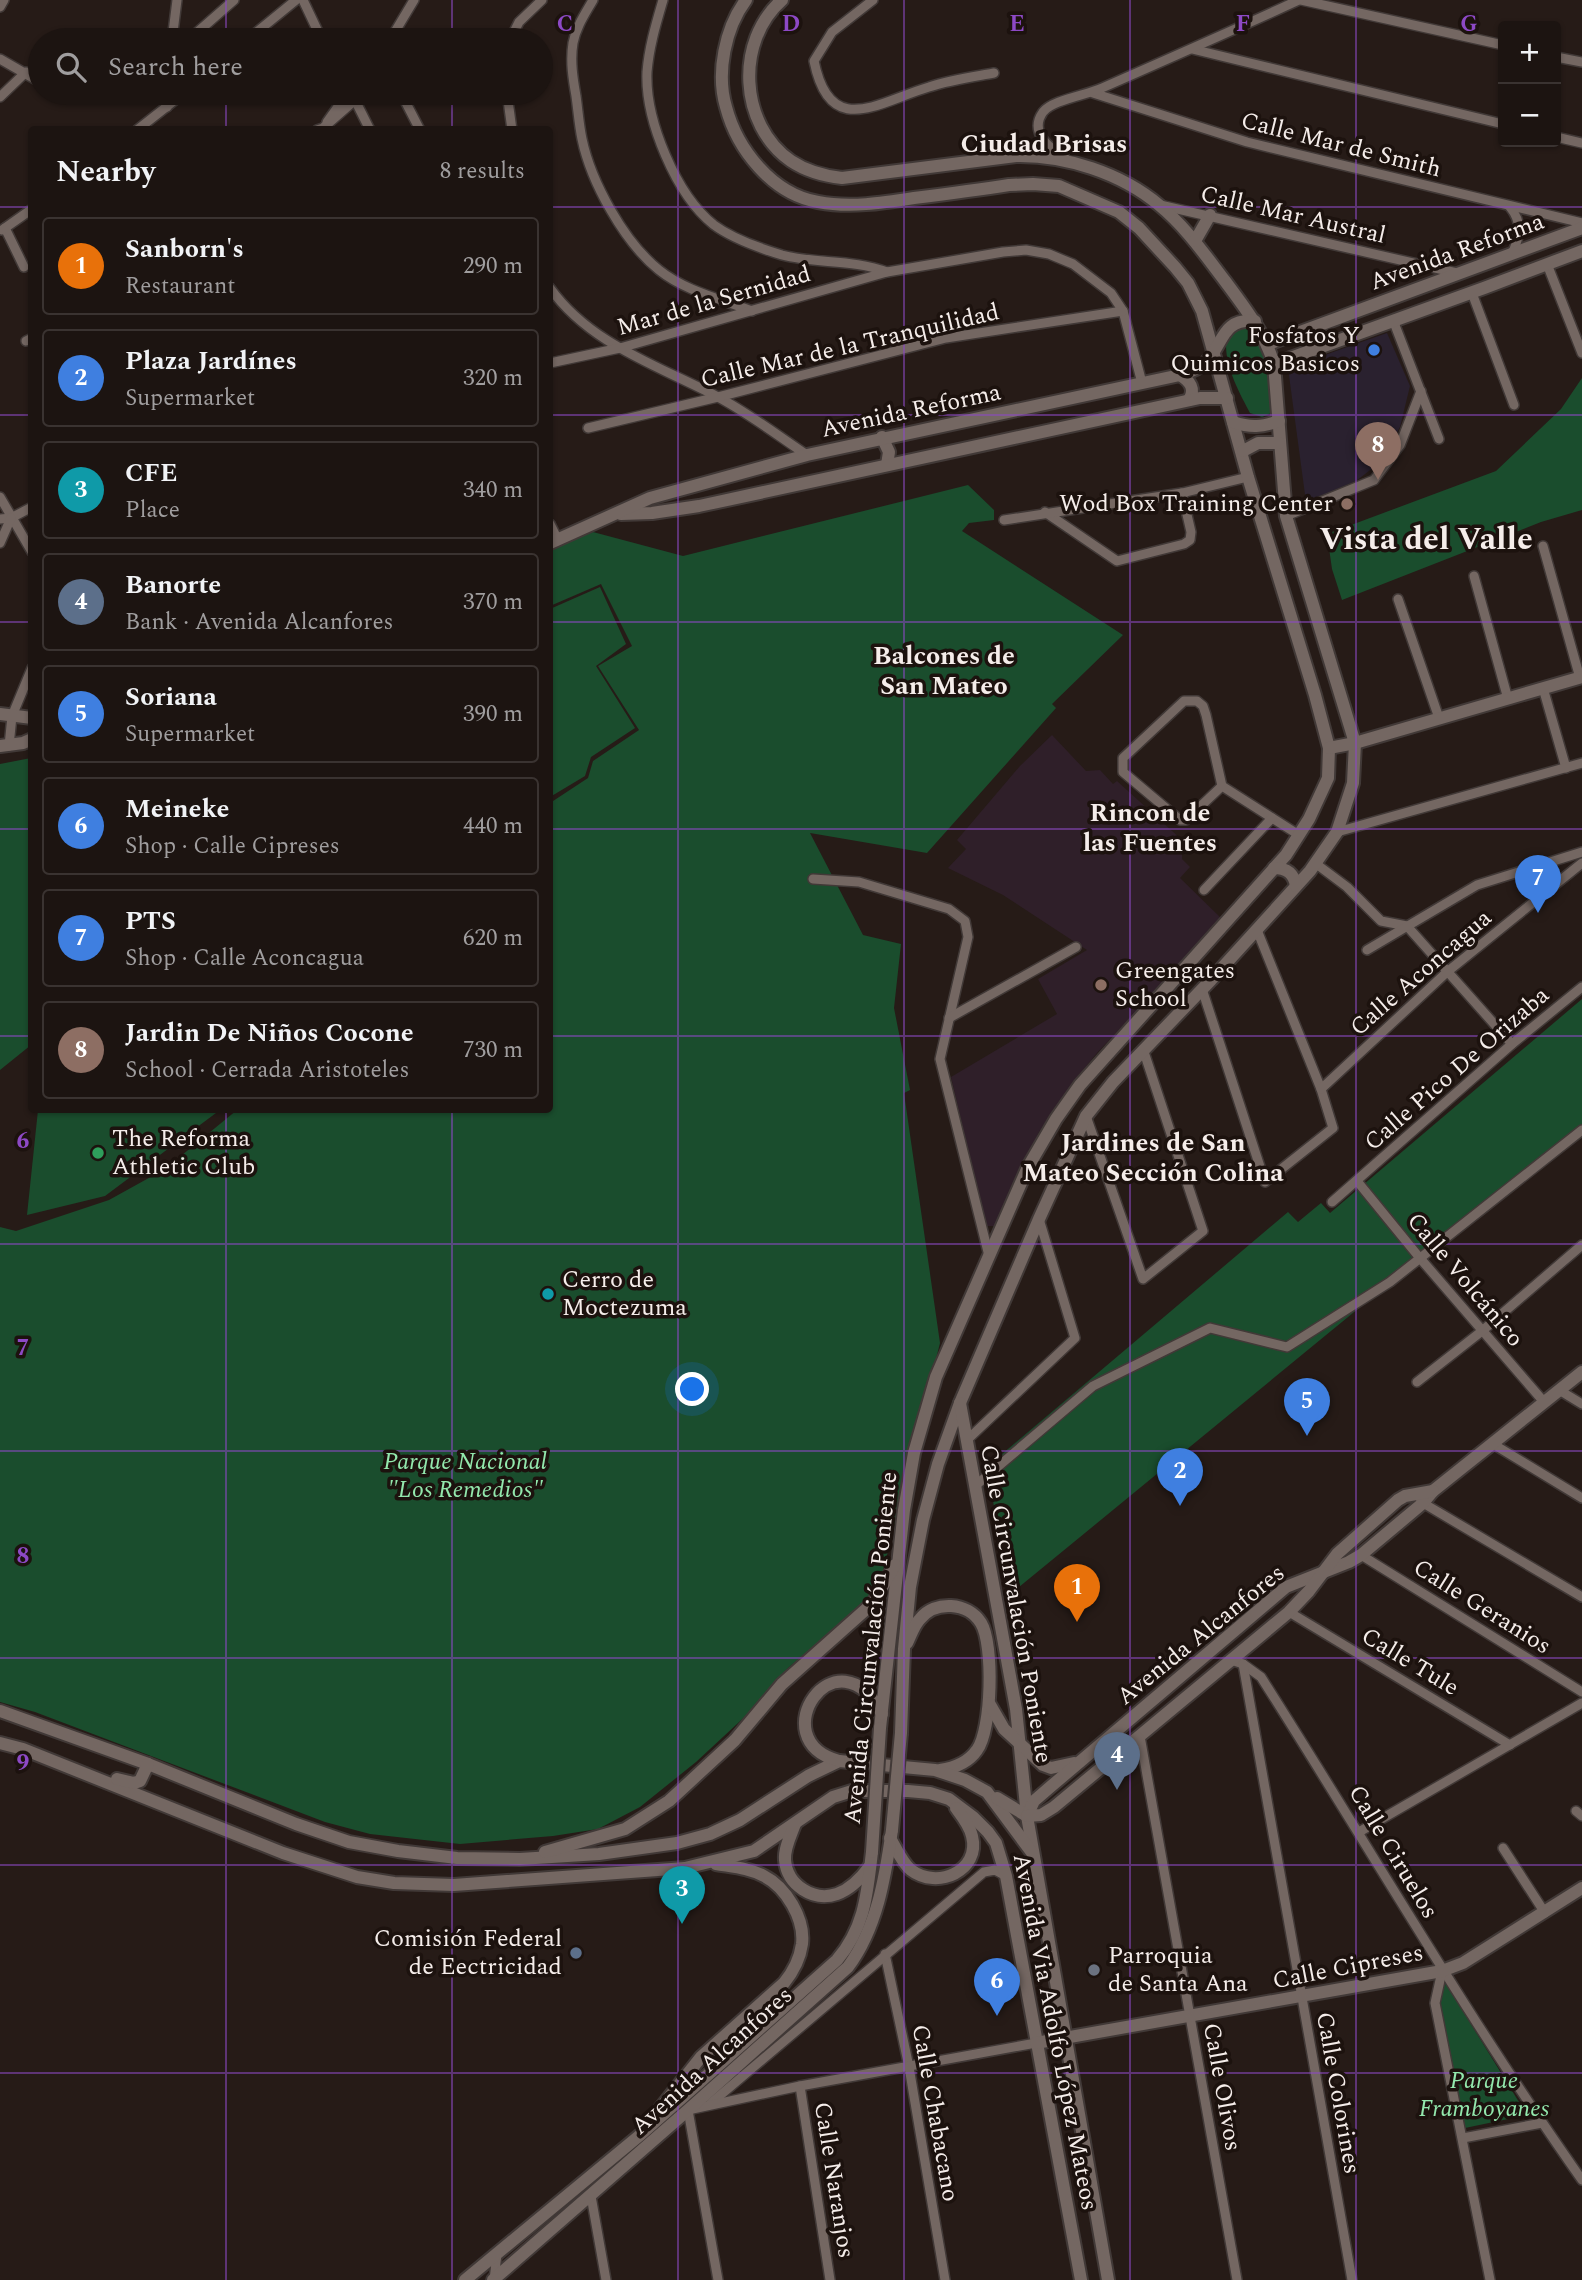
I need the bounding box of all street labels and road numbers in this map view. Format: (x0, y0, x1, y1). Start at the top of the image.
street label: Calle Mar de Smith (1237, 103, 1445, 187)
street label: Calle Mar Austral (1197, 176, 1389, 254)
street label: Avenida Reforma (1365, 204, 1549, 300)
street label: Mar de la Sernidad (613, 256, 815, 346)
street label: Calle Mar de la Tranquilidad (697, 294, 1003, 398)
street label: Avenida Reforma (818, 374, 1005, 448)
street label: Calle Aconcagua (1342, 901, 1500, 1045)
street label: Calle Pico De Orizaba (1356, 978, 1558, 1160)
street label: Calle Volcánico (1398, 1205, 1532, 1355)
street label: Calle Circunvalación Poniente (970, 1442, 1062, 1766)
street label: Avenida Circunvalación Poniente (835, 1470, 907, 1826)
street label: Calle Geranios (1406, 1550, 1558, 1664)
street label: Avenida Alcanfores (1109, 1556, 1293, 1714)
street label: Calle Tule (1354, 1619, 1466, 1705)
street label: Calle Ciruelos (1339, 1778, 1447, 1926)
street label: Avenida Via Adolfo López Mateos (1003, 1850, 1107, 2214)
street label: Calle Cipreses (1270, 1935, 1426, 1999)
street label: Avenida Alcanfores (623, 1978, 801, 2144)
street label: Calle Colorines (1306, 2009, 1370, 2177)
street label: Calle Olivos (1193, 2020, 1251, 2154)
street label: Calle Chabacano (902, 2022, 968, 2204)
street label: Calle Naranjos (804, 2099, 864, 2261)

